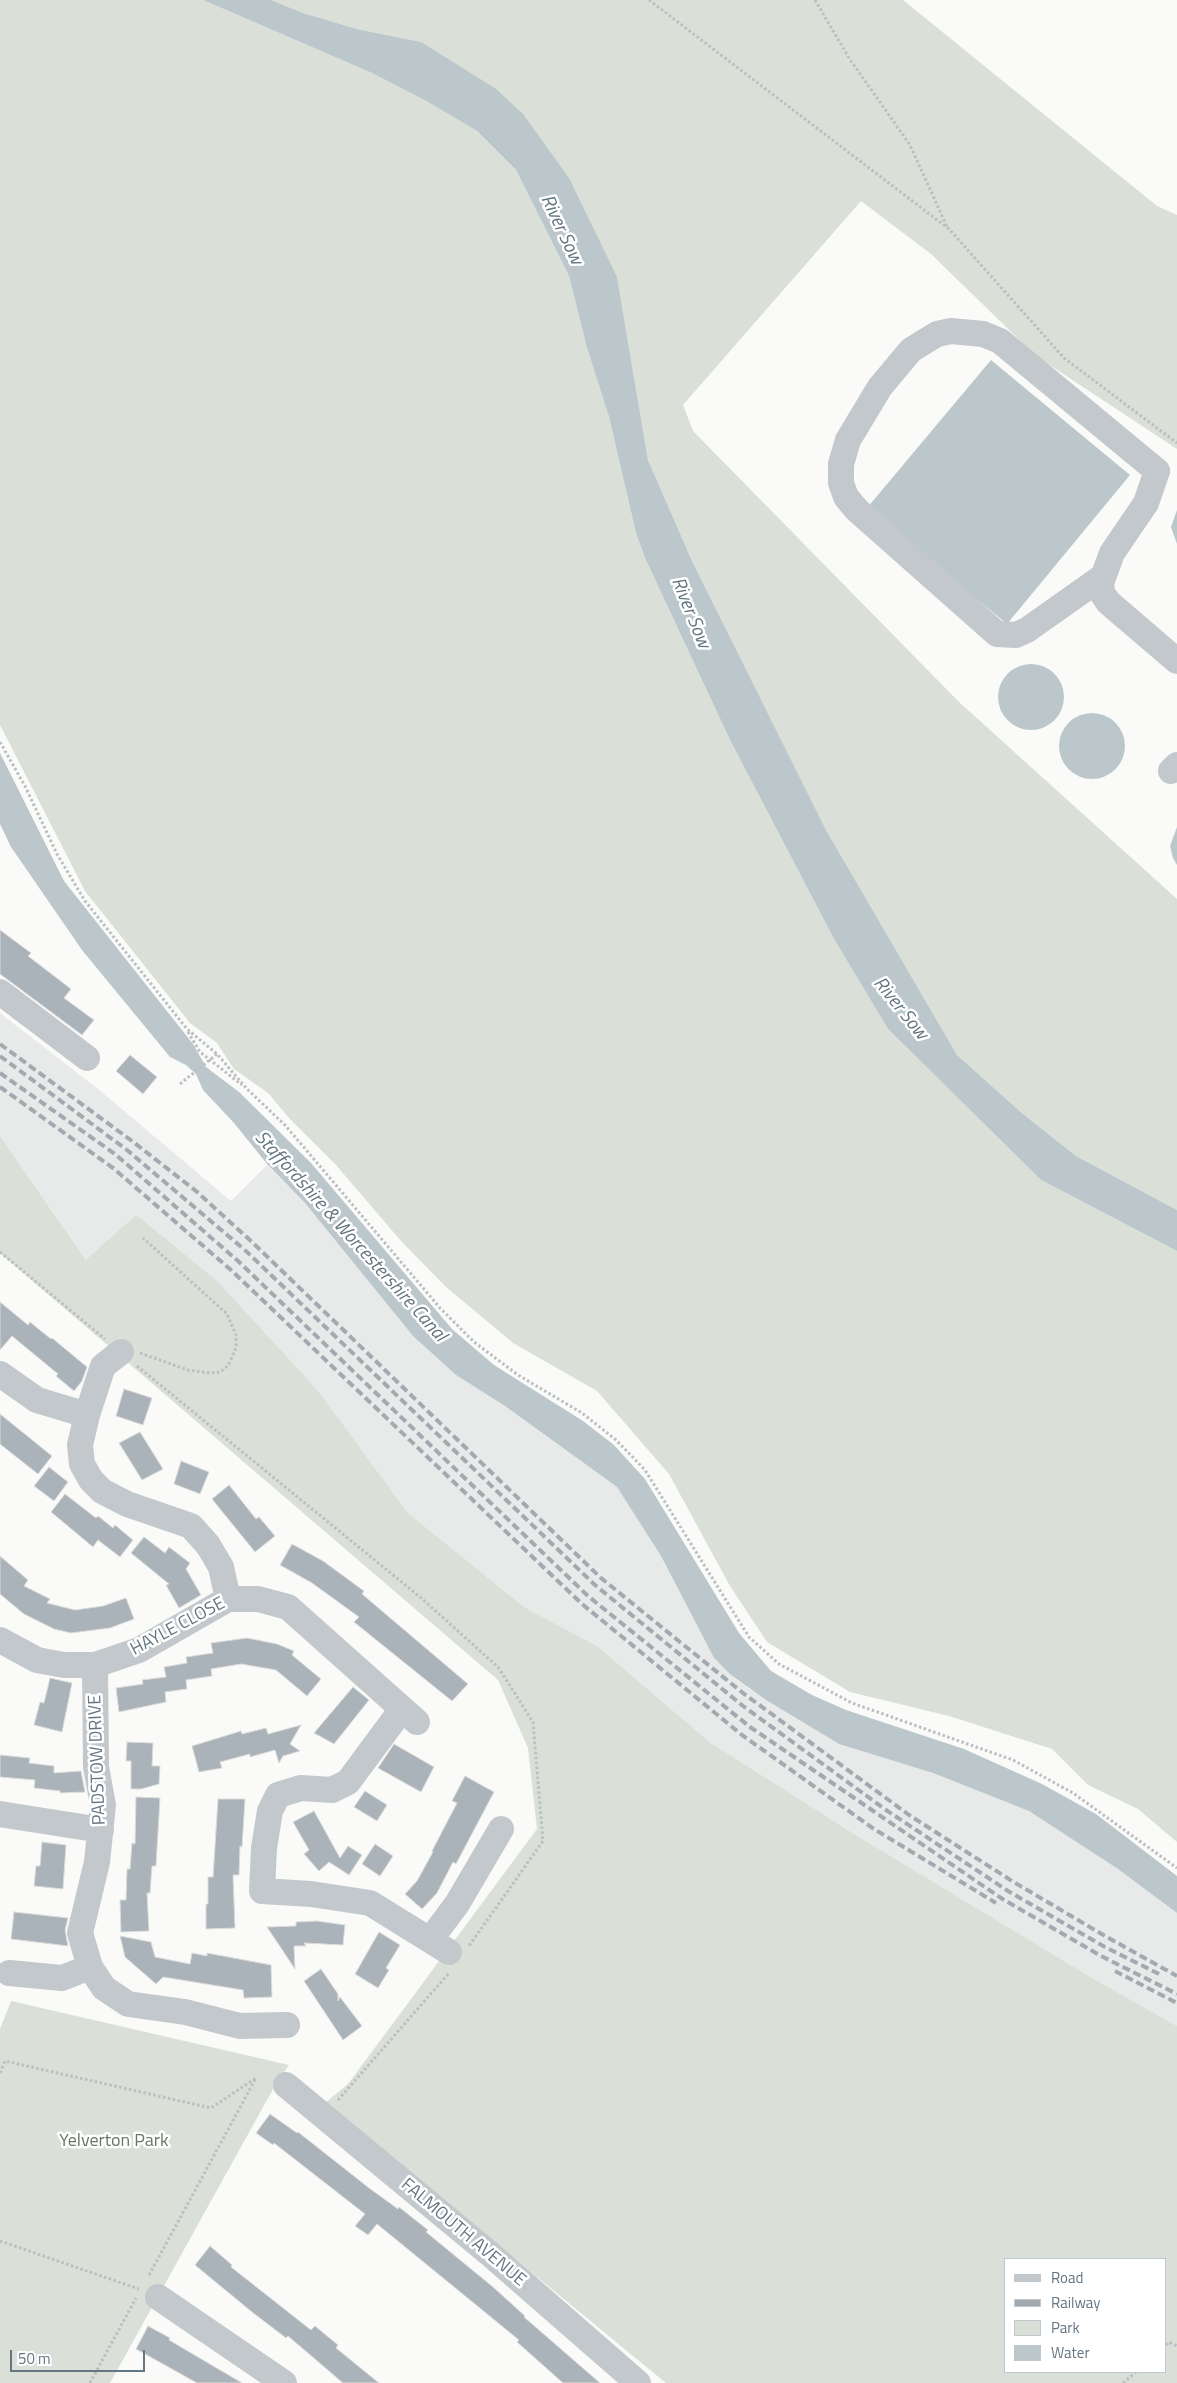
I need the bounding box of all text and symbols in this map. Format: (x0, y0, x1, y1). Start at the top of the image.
water label: River Sow (535, 191, 587, 269)
water label: River Sow (665, 574, 715, 652)
water label: River Sow (868, 973, 932, 1045)
water label: Staffordshire & Worcestershire Canal (249, 1127, 451, 1347)
street label: HAYLE CLOSE (127, 1593, 229, 1661)
street label: PADSTOW DRIVE (85, 1694, 111, 1826)
park label: Yelverton Park (59, 2131, 169, 2153)
street label: FALMOUTH AVENUE (396, 2174, 530, 2292)
legend (1004, 2258, 1167, 2373)
text: Road (1051, 2266, 1083, 2289)
text: Railway (1051, 2291, 1101, 2314)
text: Park (1051, 2316, 1080, 2339)
scale bar (12, 2340, 148, 2372)
text: Water (1051, 2341, 1090, 2364)
text: 50 m (18, 2347, 51, 2370)

